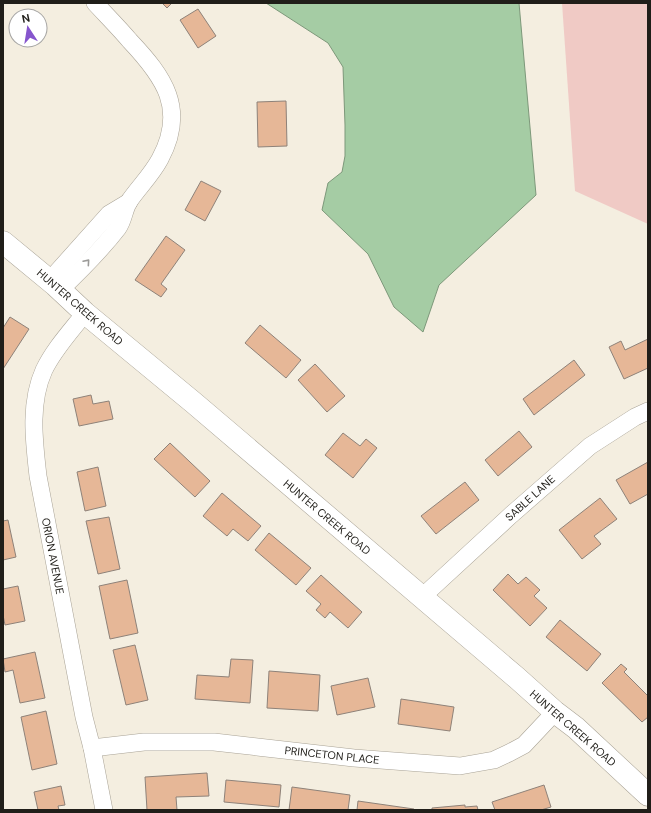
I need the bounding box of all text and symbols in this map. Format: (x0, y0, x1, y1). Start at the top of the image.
north arrow (8, 8, 48, 48)
text: N (21, 11, 31, 26)
one-way arrow (83, 259, 90, 267)
street label: HUNTER CREEK ROAD (34, 266, 126, 349)
street label: SABLE LANE (502, 472, 558, 524)
street label: HUNTER CREEK ROAD (280, 476, 374, 558)
street label: ORION AVENUE (39, 517, 67, 595)
street label: HUNTER CREEK ROAD (527, 687, 619, 770)
street label: PRINCETON PLACE (284, 743, 380, 767)

